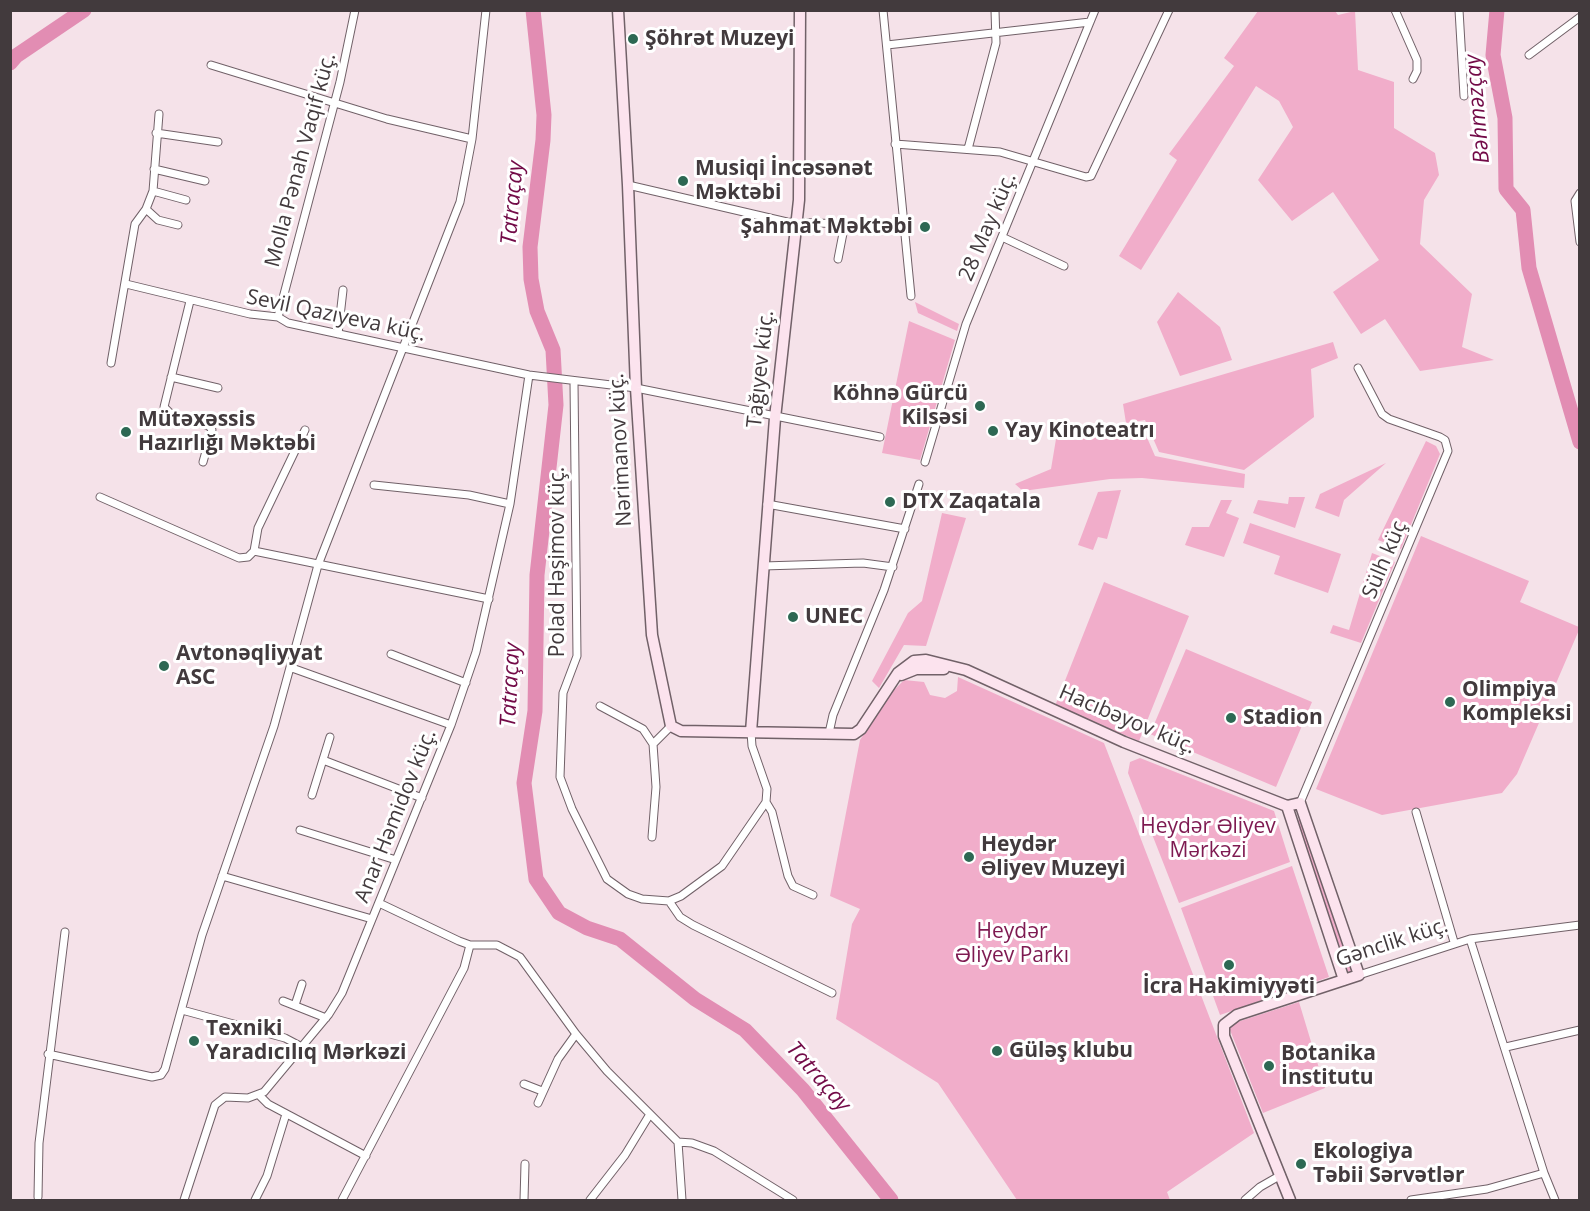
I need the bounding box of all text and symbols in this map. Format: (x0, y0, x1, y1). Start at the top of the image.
place label: Şöhrət Muzeyi (645, 26, 794, 52)
marker: Şöhrət Muzeyi (626, 32, 640, 46)
street label: Molla Pənah Vaqif küç. (260, 50, 342, 270)
water label: Bəhməzçay (1460, 53, 1496, 165)
place label: Musiqi İncəsənət Məktəbi (695, 156, 873, 206)
water label: Tatraçay (496, 160, 530, 246)
street label: 28 May küç. (954, 169, 1022, 285)
marker: Musiqi İncəsənət Məktəbi (676, 174, 690, 188)
place label: Şahmat Məktəbi (741, 214, 913, 240)
marker: Şahmat Məktəbi (918, 220, 932, 234)
street label: Sevil Qazıyeva küç. (244, 285, 428, 347)
street label: Tağıyev küç. (742, 309, 780, 429)
street label: Nərimanov küç. (604, 373, 638, 527)
place label: Köhnə Gürcü Kilsəsi (832, 381, 968, 431)
marker: Köhnə Gürcü Kilsəsi (973, 399, 987, 413)
place label: Mütəxəssis Hazırlığı Məktəbi (138, 407, 316, 457)
place label: Yay Kinoteatrı (1005, 418, 1155, 444)
marker: Yay Kinoteatrı (986, 424, 1000, 438)
marker: Mütəxəssis Hazırlığı Məktəbi (119, 425, 133, 439)
street label: Polad Həşimov küç. (545, 467, 571, 657)
place label: DTX Zaqatala (902, 489, 1041, 515)
marker: DTX Zaqatala (883, 495, 897, 509)
street label: Sülh küç (1357, 517, 1413, 603)
place label: UNEC (805, 604, 863, 630)
marker: UNEC (786, 610, 800, 624)
place label: Avtonəqliyyat ASC (176, 641, 323, 691)
water label: Tatraçay (496, 642, 526, 728)
marker: Avtonəqliyyat ASC (157, 659, 171, 673)
place label: Olimpiya Kompleksi (1462, 677, 1572, 727)
street label: Hacıbəyov küç. (1055, 680, 1199, 760)
marker: Olimpiya Kompleksi (1443, 695, 1457, 709)
place label: Stadion (1243, 705, 1323, 731)
marker: Stadion (1224, 711, 1238, 725)
street label: Anar Həmidov küç. (350, 726, 442, 906)
park label: Heydər Əliyev Mərkəzi (1140, 814, 1276, 864)
place label: Heydər Əliyev Muzeyi (981, 832, 1125, 882)
marker: Heydər Əliyev Muzeyi (962, 850, 976, 864)
street label: Gənclik küç. (1333, 913, 1451, 973)
park label: Heydər Əliyev Parkı (955, 919, 1069, 969)
marker: İcra Hakimiyyəti (1222, 958, 1236, 972)
place label: İcra Hakimiyyəti (1143, 974, 1315, 1000)
place label: Texniki Yaradıcılıq Mərkəzi (206, 1016, 406, 1066)
marker: Texniki Yaradıcılıq Mərkəzi (187, 1034, 201, 1048)
water label: Tatraçay (780, 1037, 856, 1117)
place label: Güləş klubu (1009, 1038, 1133, 1064)
place label: Botanika İnstitutu (1281, 1041, 1376, 1091)
marker: Güləş klubu (990, 1044, 1004, 1058)
marker: Botanika İnstitutu (1262, 1059, 1276, 1073)
place label: Ekologiya Təbii Sərvətlər (1313, 1139, 1464, 1189)
marker: Ekologiya Təbii Sərvətlər (1294, 1157, 1308, 1171)

